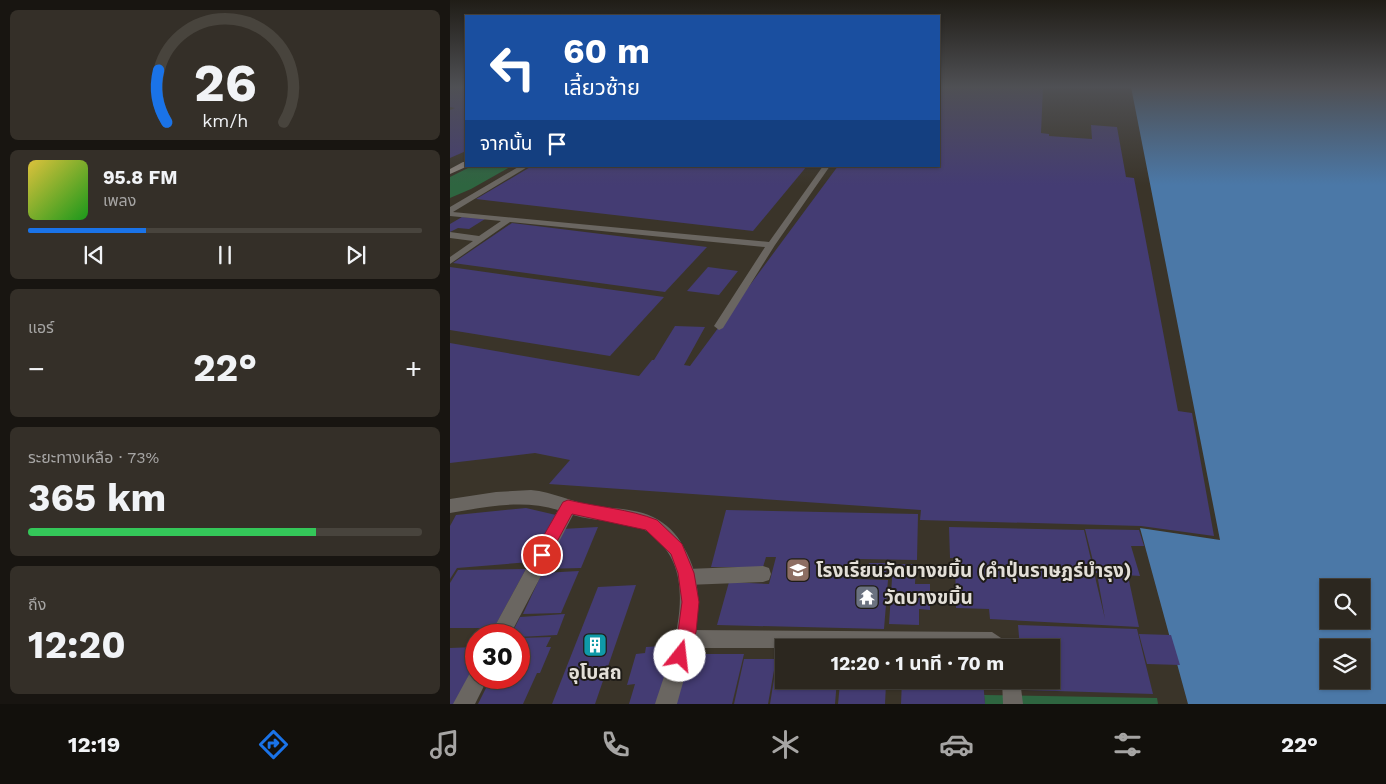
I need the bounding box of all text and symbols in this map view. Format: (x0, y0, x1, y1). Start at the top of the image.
text: 60 m (563, 30, 650, 72)
icon: left (480, 35, 545, 100)
text: 26 (193, 53, 257, 114)
text: เลี้ยวซ้าย (563, 75, 640, 100)
text: km/h (202, 110, 248, 131)
icon: arrive (543, 130, 571, 158)
text: จากนั้น (480, 132, 533, 155)
text: 95.8 FM (103, 166, 177, 189)
text: เพลง (103, 191, 136, 210)
icon: previous (80, 241, 108, 269)
icon: pause (211, 241, 239, 269)
icon: next (342, 241, 370, 269)
text: แอร์ (28, 318, 54, 337)
text: 22° (193, 346, 257, 390)
text: − (28, 352, 45, 385)
text: + (405, 352, 422, 385)
text: ระยะทางเหลือ · 73% (28, 448, 159, 467)
text: 365 km (28, 476, 166, 520)
pin (521, 534, 563, 576)
icon: arrive (528, 541, 556, 569)
school or university icon: โรงเรียนวัดบางขมิ้น (คำปุ่นราษฎร์บำรุง) (785, 557, 811, 583)
place label: โรงเรียนวัดบางขมิ้น (คำปุ่นราษฎร์บำรุง) (816, 558, 1131, 582)
map controls (1320, 579, 1370, 689)
button: search (1320, 579, 1370, 629)
temple icon: วัดบางขมิ้น (854, 584, 880, 610)
place label: วัดบางขมิ้น (884, 585, 973, 609)
text: ถึง (28, 595, 46, 614)
text: 12:20 (28, 623, 126, 667)
speed limit sign: 30 (465, 624, 530, 689)
position arrow (653, 629, 705, 681)
building icon: อุโบสถ (582, 632, 608, 658)
button: layers (1320, 639, 1370, 689)
text: 12:20 · 1 นาที · 70 m (831, 652, 1004, 675)
place label: อุโบสถ (568, 661, 622, 684)
icon: directions (256, 727, 291, 762)
icon: music (427, 727, 462, 762)
icon: phone (598, 727, 633, 762)
icon: climate (768, 727, 803, 762)
icon: car (939, 727, 974, 762)
icon: filters (1110, 727, 1145, 762)
text: 12:19 (68, 732, 120, 757)
text: 22° (1281, 732, 1318, 757)

